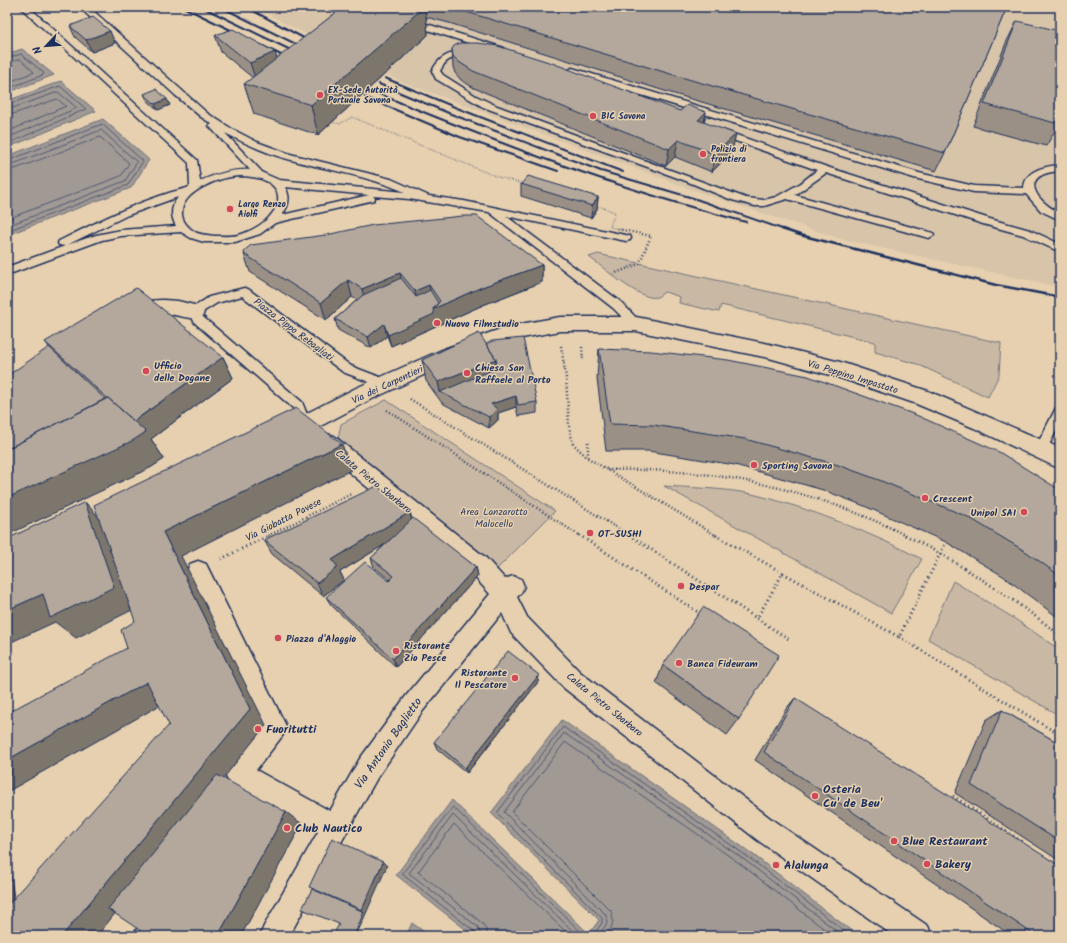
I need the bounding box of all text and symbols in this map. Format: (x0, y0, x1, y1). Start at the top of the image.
north arrow (26, 26, 66, 66)
text: N (28, 43, 48, 57)
place label: EX-Sede Autorità Portuale Savona (328, 83, 398, 108)
marker: EX-Sede Autorità Portuale Savona (315, 90, 325, 100)
place label: BIC Savona (601, 109, 646, 124)
marker: BIC Savona (588, 111, 598, 121)
place label: Polizia di frontiera (711, 142, 747, 167)
marker: Polizia di frontiera (698, 149, 708, 159)
place label: Largo Renzo Aiolfi (238, 197, 286, 222)
marker: Largo Renzo Aiolfi (225, 204, 235, 214)
street label: Piazza Pippo Rebagliati (250, 294, 337, 366)
place label: Nuovo Filmstudio (445, 316, 519, 332)
marker: Nuovo Filmstudio (432, 318, 442, 328)
street label: Via Peppino Impastato (805, 356, 900, 398)
place label: Ufficio delle Dogane (154, 358, 210, 386)
place label: Chiesa San Raffaele al Porto (475, 360, 551, 388)
street label: Via dei Carpentieri (349, 361, 426, 408)
marker: Ufficio delle Dogane (141, 366, 151, 376)
marker: Chiesa San Raffaele al Porto (462, 368, 472, 378)
street label: Calata Pietro Sbarbaro (332, 446, 416, 518)
place label: Sporting Savona (762, 458, 832, 474)
marker: Sporting Savona (749, 460, 759, 470)
place label: Crescent (933, 491, 973, 507)
marker: Crescent (920, 493, 930, 503)
street label: Via Giobatta Pavese (243, 494, 325, 546)
park label: Area Lanzarotto Malocello (460, 504, 528, 532)
place label: Unipol SAI (971, 505, 1016, 521)
marker: Unipol SAI (1019, 507, 1029, 517)
place label: OT-SUSHI (598, 526, 642, 542)
marker: OT-SUSHI (585, 528, 595, 538)
place label: Despar (689, 579, 720, 595)
marker: Despar (676, 581, 686, 591)
place label: Piazza d'Alaggio (286, 631, 357, 647)
marker: Piazza d'Alaggio (273, 633, 283, 643)
place label: Ristorante Zio Pesce (404, 638, 450, 666)
marker: Ristorante Zio Pesce (391, 646, 401, 656)
place label: Banca Fideuram (687, 656, 758, 672)
marker: Banca Fideuram (674, 658, 684, 668)
place label: Ristorante Il Pescatore (455, 665, 507, 693)
street label: Calata Pietro Sbarbaro (563, 669, 647, 741)
marker: Ristorante Il Pescatore (510, 673, 520, 683)
street label: Via Antonio Baglietto (350, 694, 427, 793)
place label: Fuoritutti (266, 720, 317, 739)
marker: Fuoritutti (253, 724, 263, 734)
place label: Osteria Cu' de Beu' (823, 780, 884, 813)
marker: Osteria Cu' de Beu' (810, 791, 820, 801)
place label: Club Nautico (295, 819, 363, 838)
marker: Club Nautico (282, 823, 292, 833)
place label: Blue Restaurant (902, 832, 988, 851)
marker: Blue Restaurant (889, 836, 899, 846)
place label: Bakery (935, 855, 972, 874)
place label: Alalunga (784, 856, 828, 875)
marker: Bakery (922, 859, 932, 869)
marker: Alalunga (771, 860, 781, 870)

